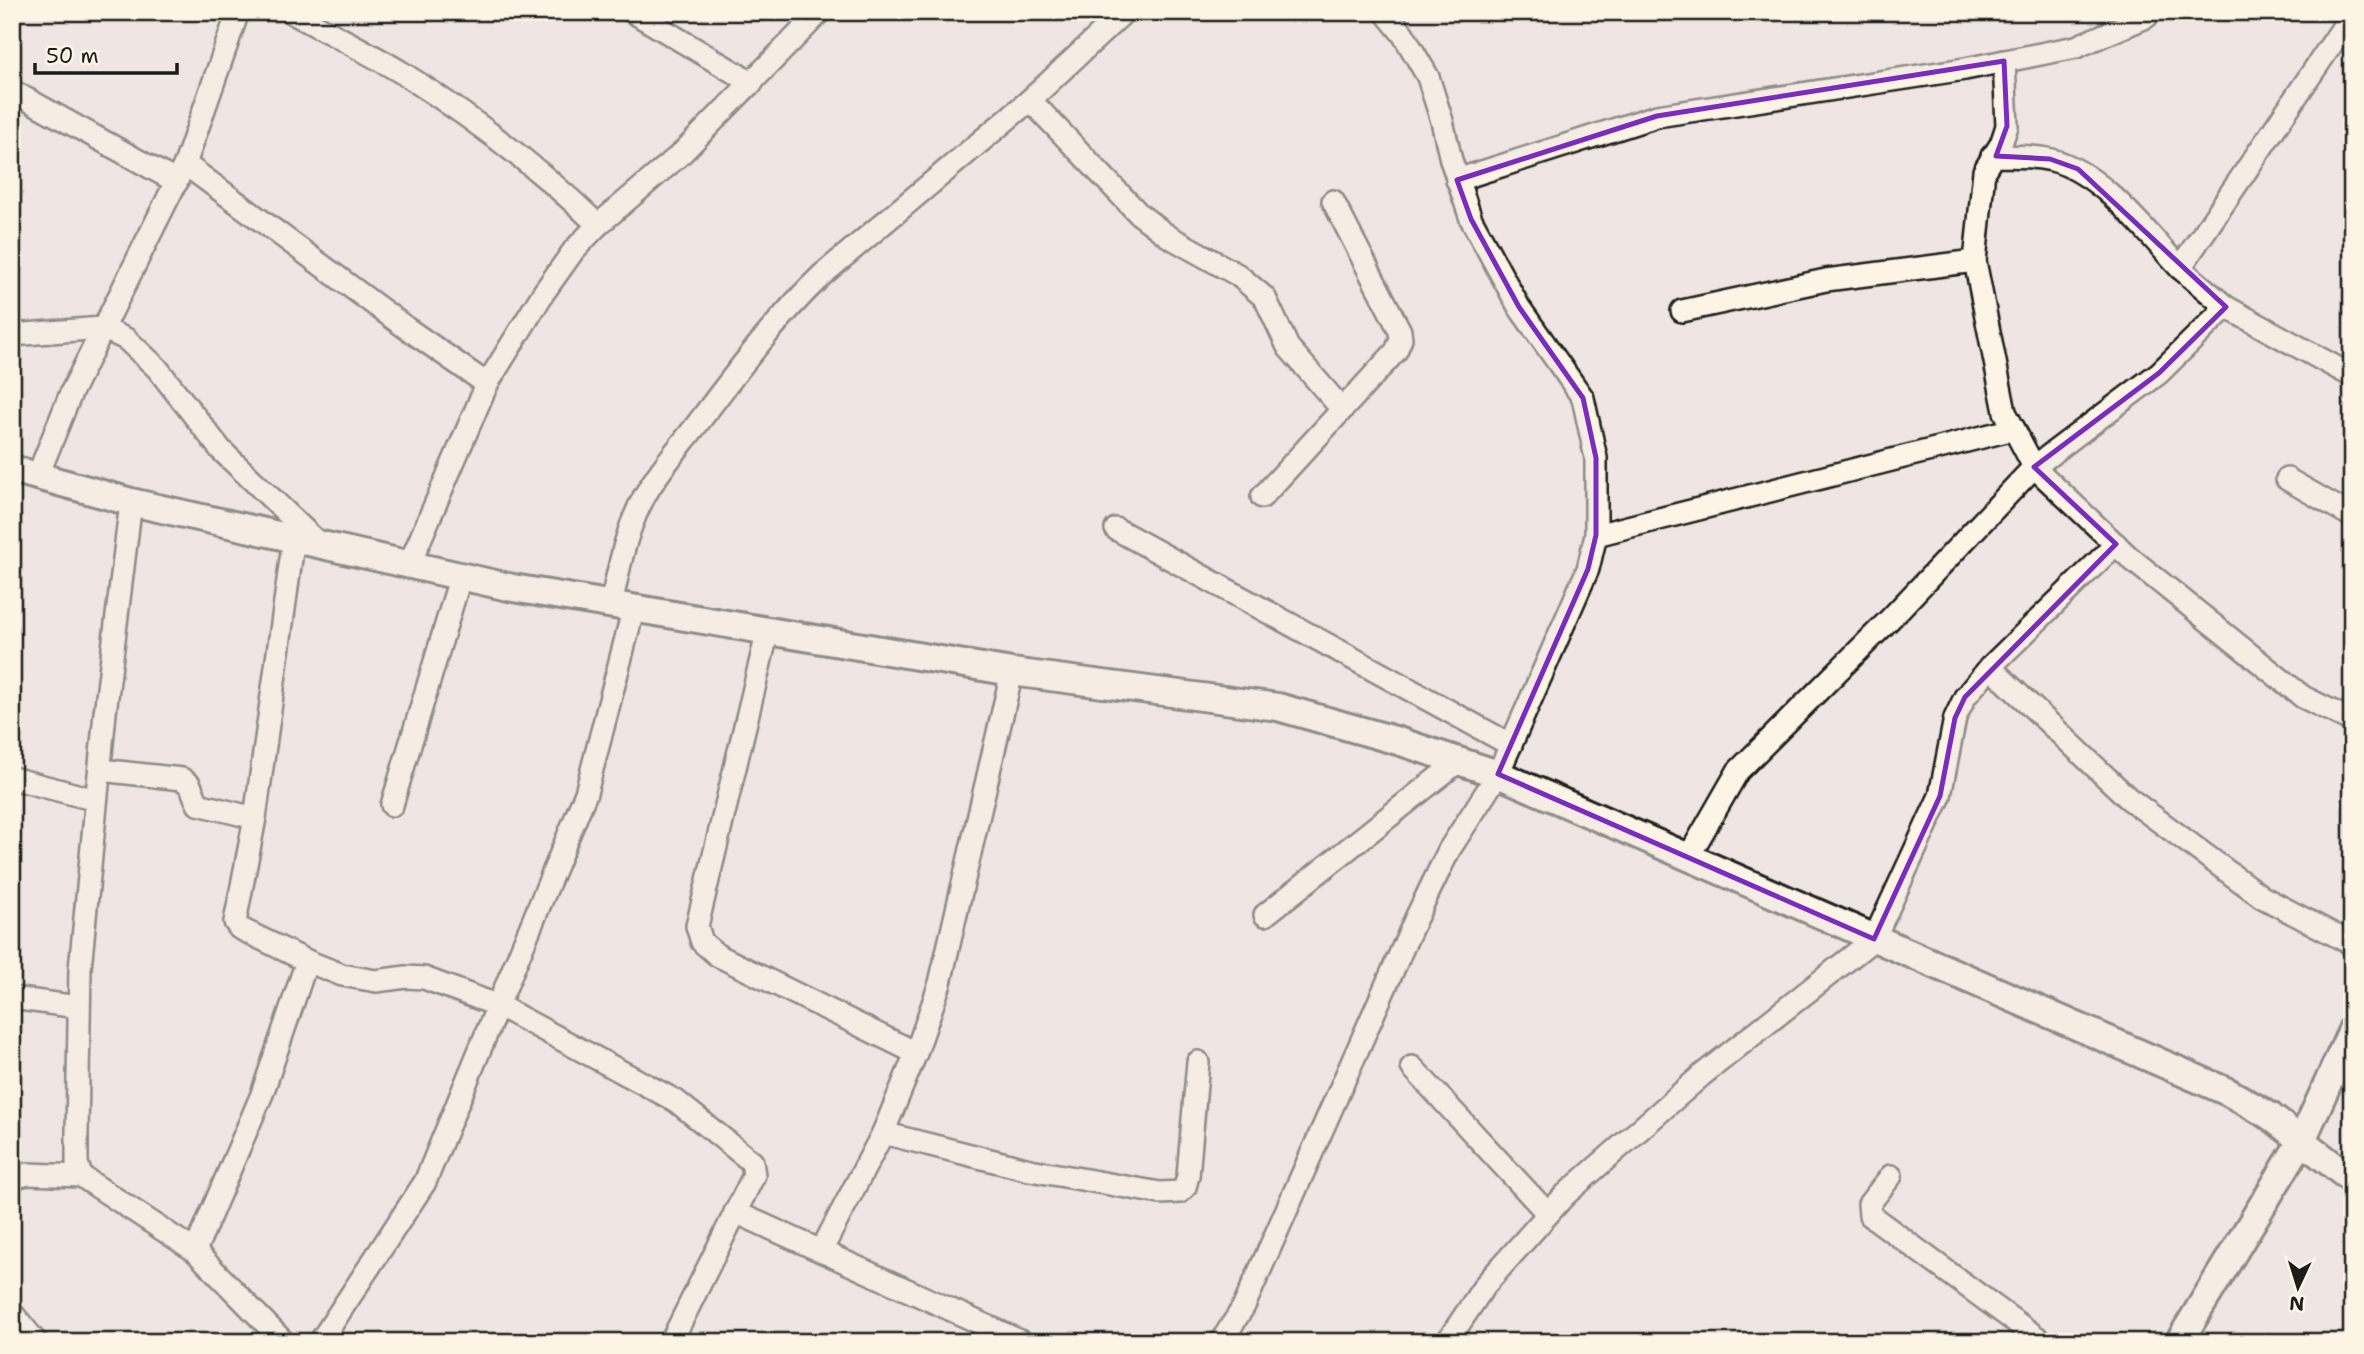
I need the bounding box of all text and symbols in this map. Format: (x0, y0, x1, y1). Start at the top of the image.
scale bar (35, 32, 177, 76)
text: 50 m (46, 42, 99, 70)
north arrow (2262, 1252, 2332, 1322)
text: N (2288, 1290, 2305, 1316)

